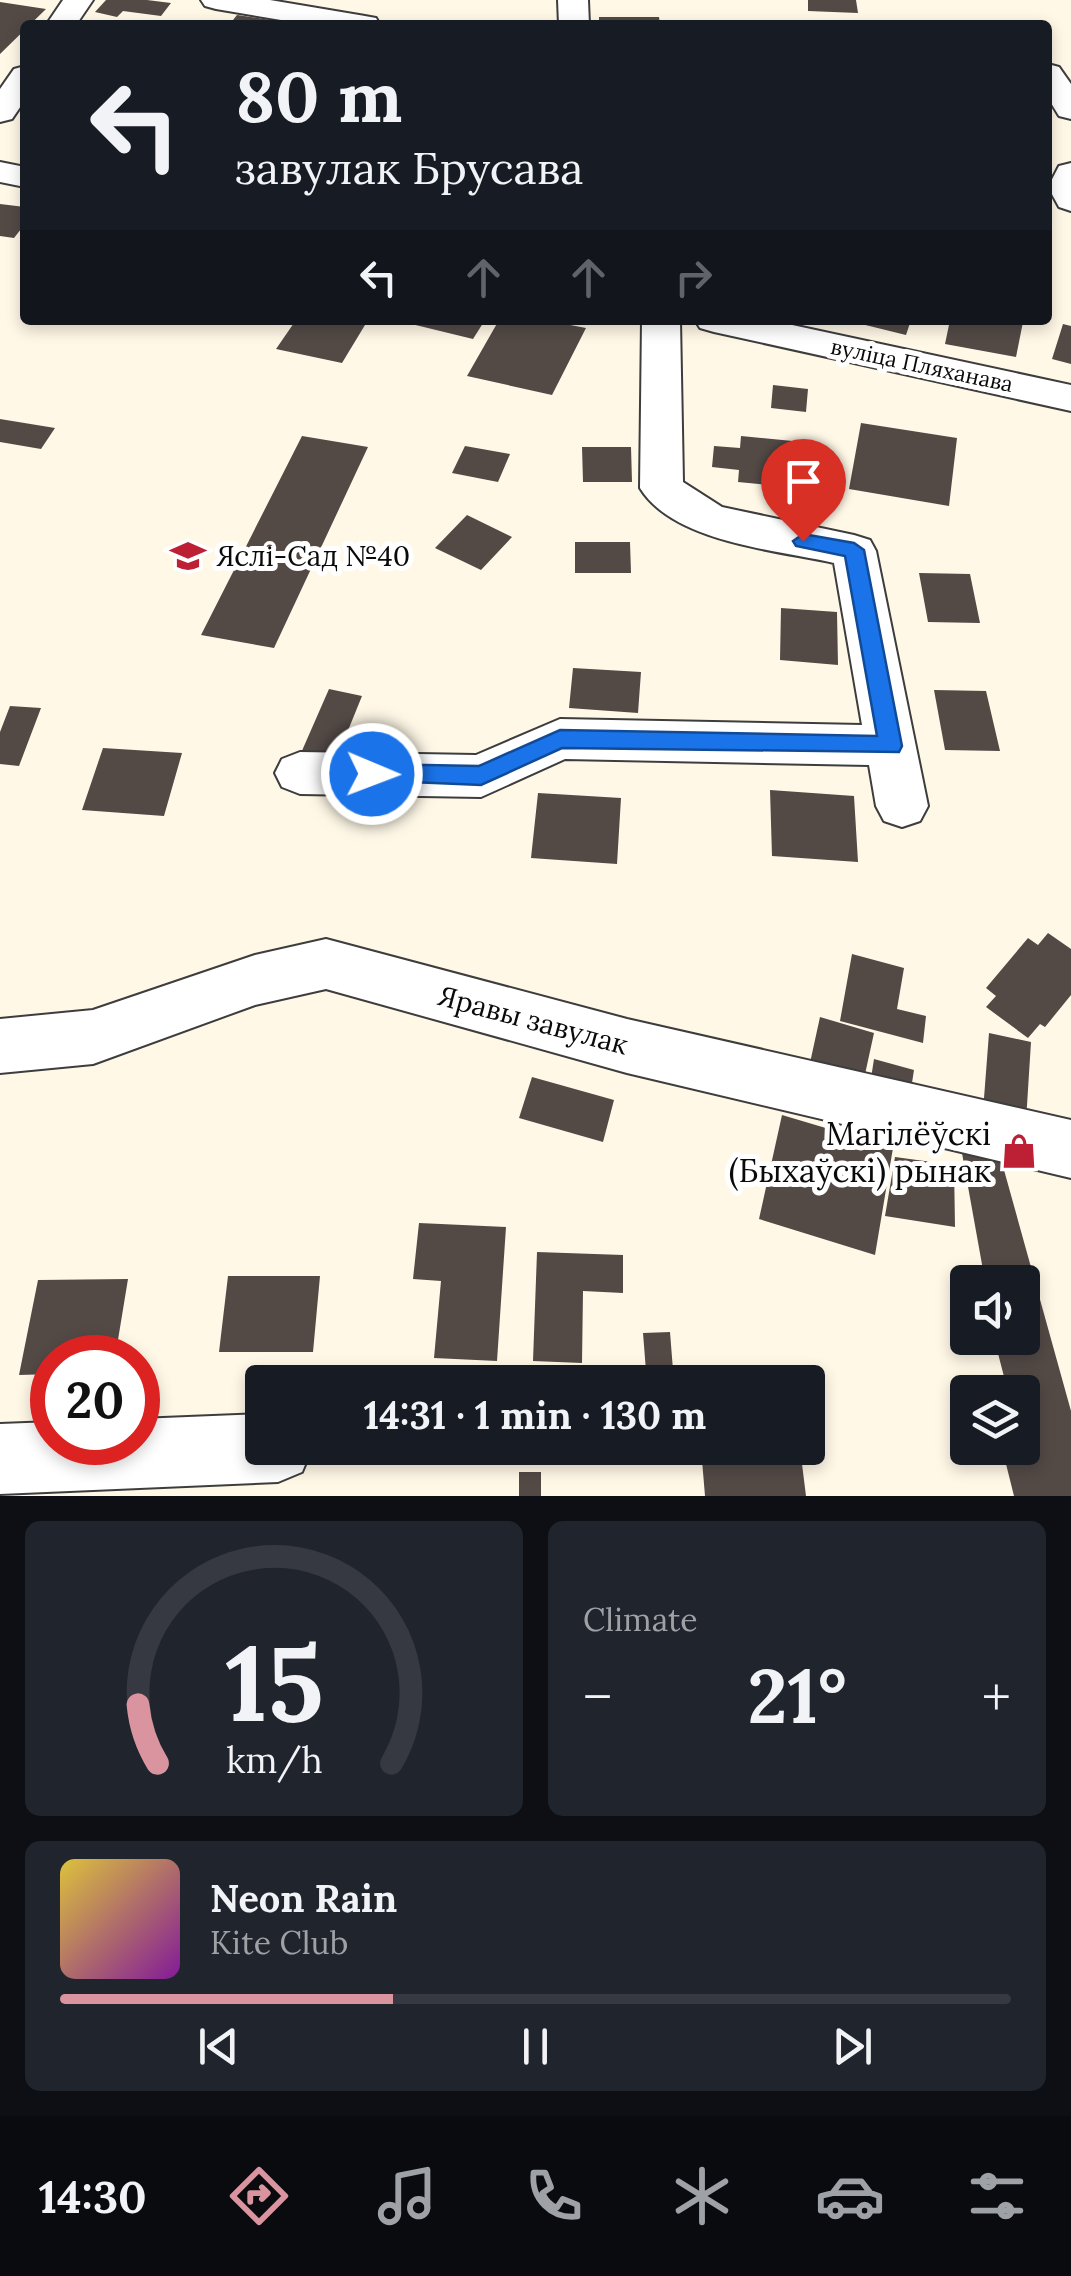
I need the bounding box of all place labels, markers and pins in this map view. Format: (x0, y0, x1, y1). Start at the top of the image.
pin (761, 439, 846, 542)
school or university icon: Яслі-Сад №40 (169, 537, 207, 575)
place label: Яслі-Сад №40 (216, 538, 410, 574)
place label: Магілёўскі (Быхаўскі) рынак (729, 1113, 991, 1191)
shop icon: Магілёўскі (Быхаўскі) рынак (1000, 1132, 1038, 1170)

